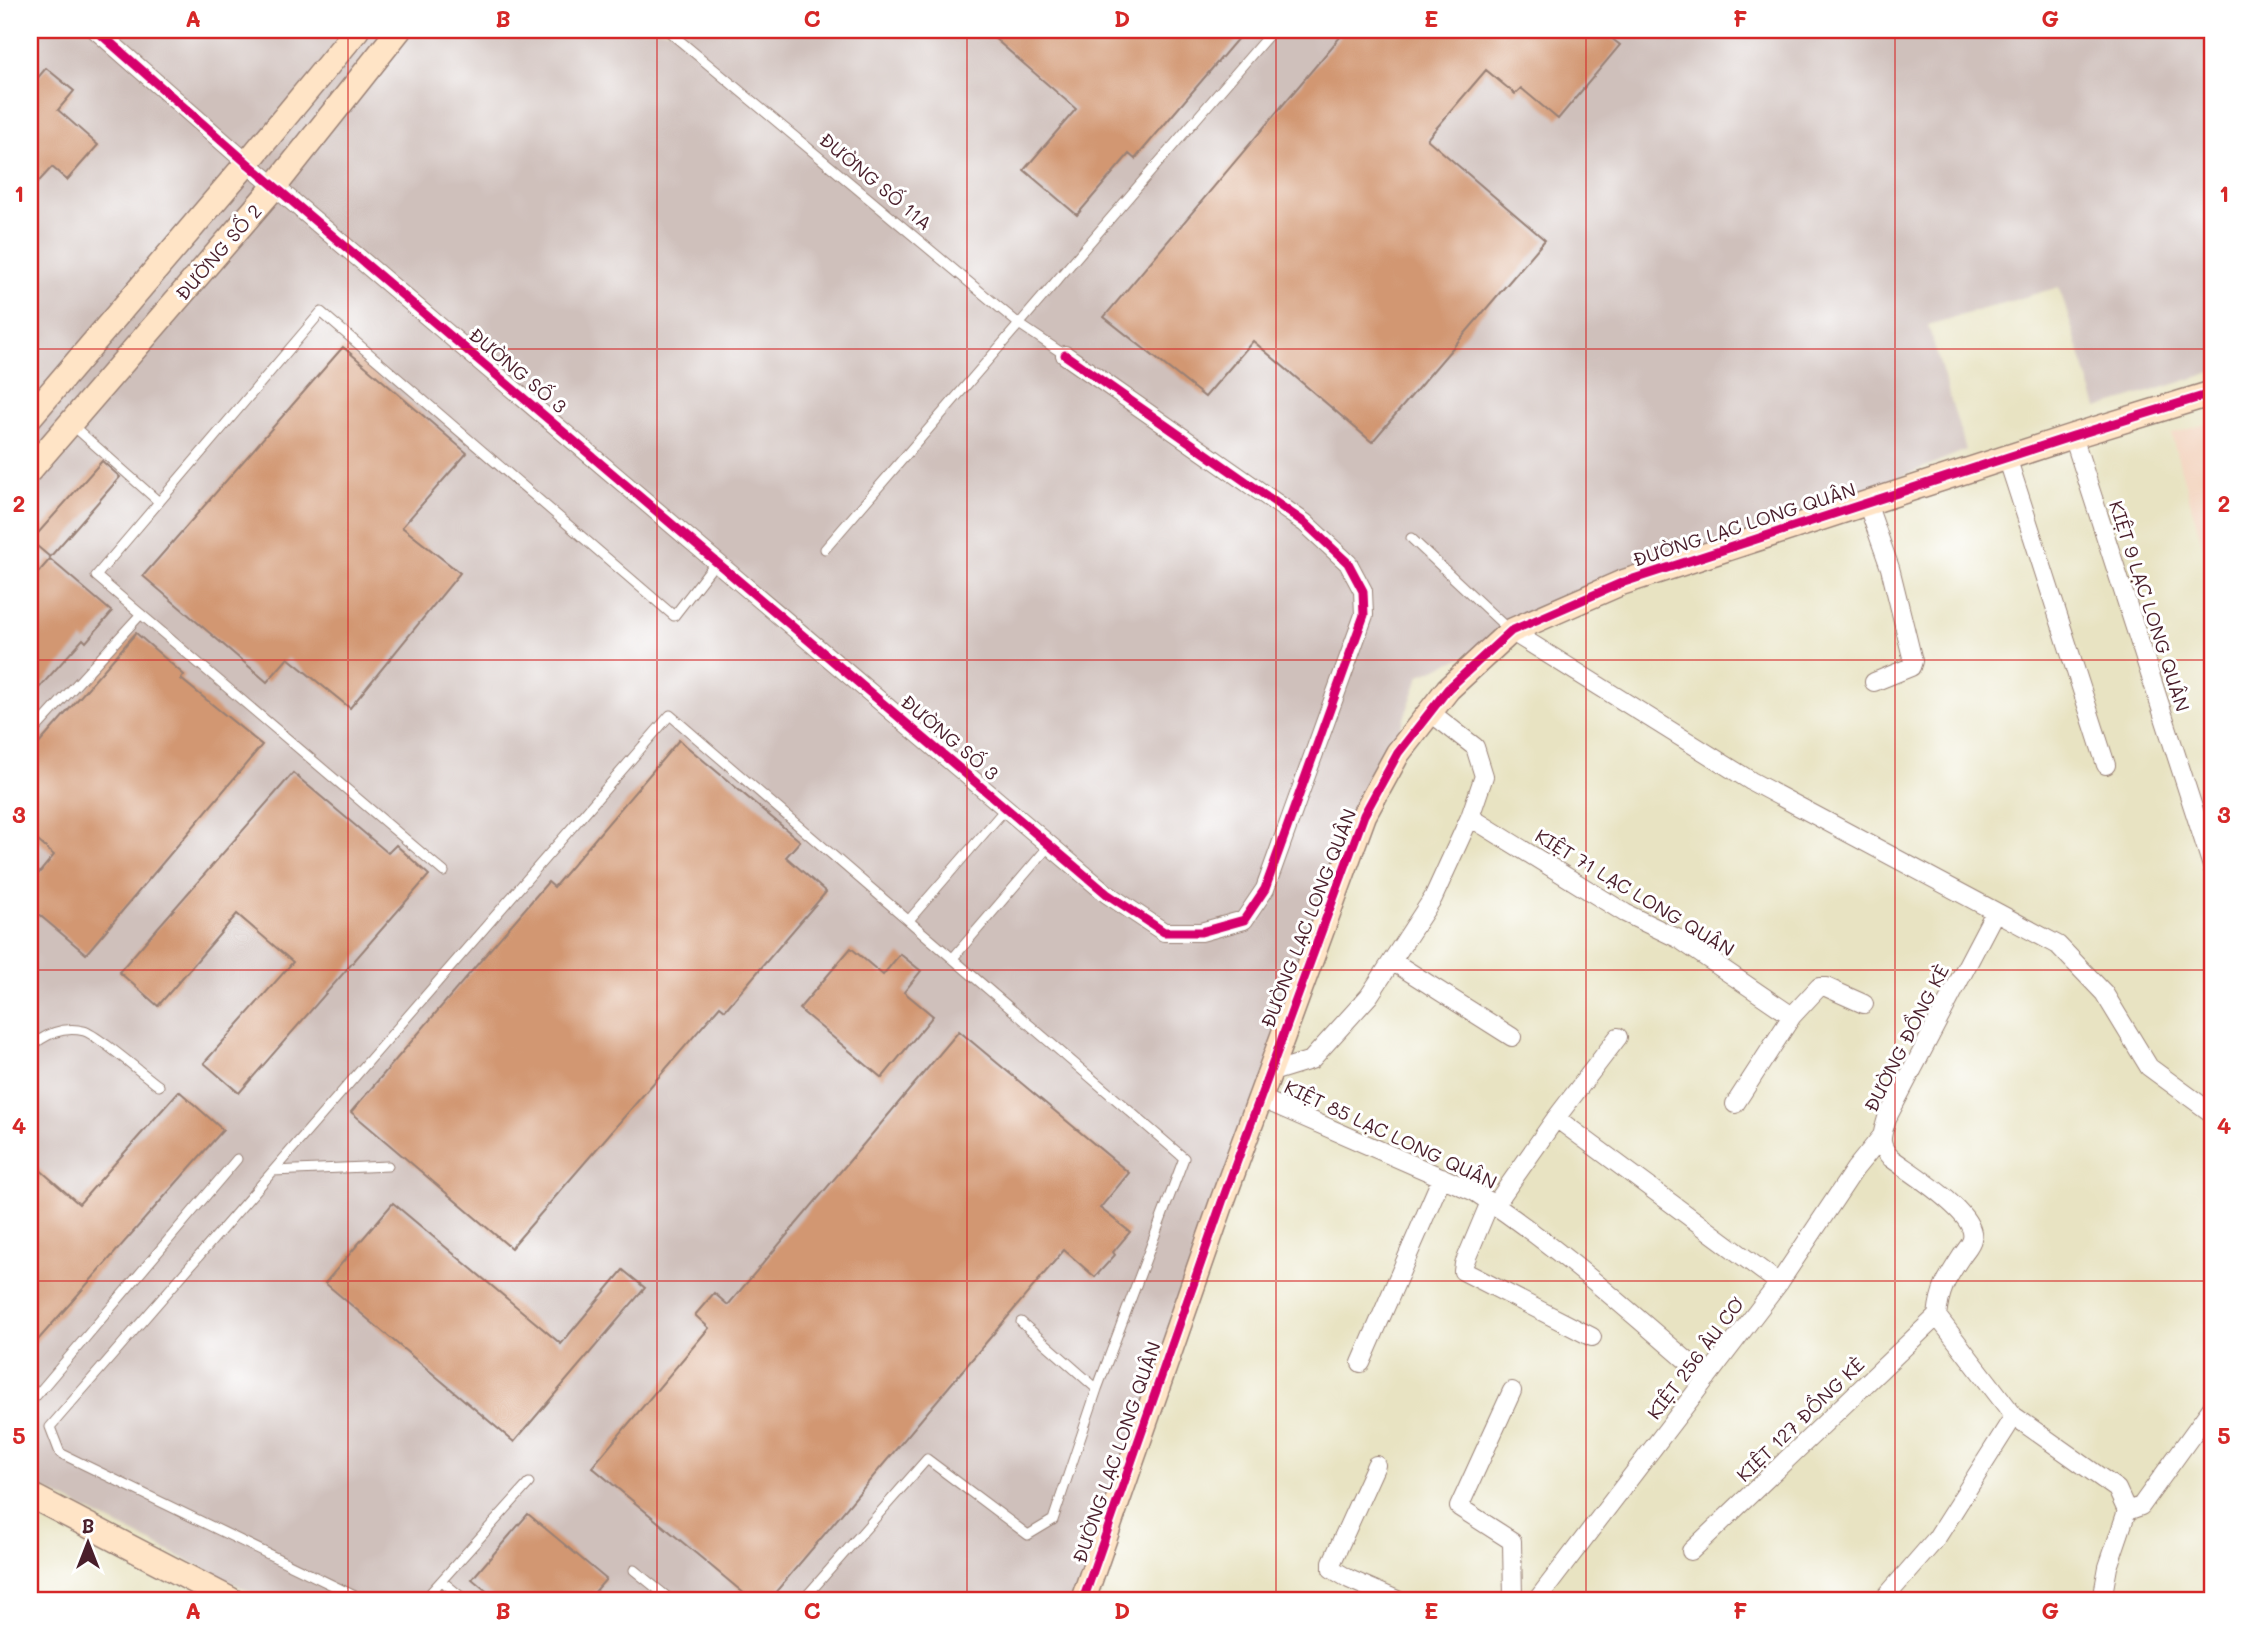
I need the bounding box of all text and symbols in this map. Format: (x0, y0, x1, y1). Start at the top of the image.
text: A (185, 3, 201, 33)
text: B (495, 3, 511, 33)
text: C (803, 3, 821, 33)
text: D (1114, 3, 1130, 33)
text: E (1424, 3, 1438, 33)
text: F (1733, 3, 1747, 33)
text: G (2041, 3, 2059, 33)
street label: ĐƯỜNG SỐ 11A (815, 127, 937, 235)
text: 1 (14, 178, 24, 208)
text: 1 (2219, 178, 2229, 208)
street label: ĐƯỜNG SỐ 2 (169, 199, 267, 305)
street label: ĐƯỜNG SỐ 3 (464, 322, 572, 418)
street label: ĐƯỜNG LẠC LONG QUÂN (1629, 476, 1859, 572)
text: 2 (13, 488, 25, 518)
text: 2 (2218, 488, 2230, 518)
street label: KIỆT 9 LẠC LONG QUÂN (2104, 497, 2196, 715)
street label: ĐƯỜNG SỐ 3 (896, 689, 1004, 785)
text: 3 (12, 799, 26, 829)
text: 3 (2217, 799, 2231, 829)
street label: ĐƯỜNG LẠC LONG QUÂN (1255, 805, 1361, 1031)
street label: KIỆT 71 LẠC LONG QUÂN (1531, 823, 1739, 961)
street label: ĐƯỜNG ĐỒNG KÈ (1858, 960, 1954, 1116)
street label: KIỆT 85 LẠC LONG QUÂN (1281, 1074, 1501, 1194)
text: 4 (12, 1110, 26, 1140)
text: 4 (2217, 1110, 2231, 1140)
street label: KIỆT 256 ÂU CƠ (1641, 1292, 1749, 1424)
street label: ĐƯỜNG LẠC LONG QUÂN (1066, 1338, 1166, 1566)
street label: KIỆT 127 ĐỒNG KÈ (1731, 1351, 1869, 1487)
text: 5 (12, 1420, 26, 1450)
text: 5 (2217, 1420, 2231, 1450)
north arrow (52, 1508, 122, 1578)
text: B (82, 1513, 94, 1538)
text: A (185, 1595, 201, 1625)
text: B (495, 1595, 511, 1625)
text: C (803, 1595, 821, 1625)
text: D (1114, 1595, 1130, 1625)
text: E (1424, 1595, 1438, 1625)
text: F (1733, 1595, 1747, 1625)
text: G (2041, 1595, 2059, 1625)

